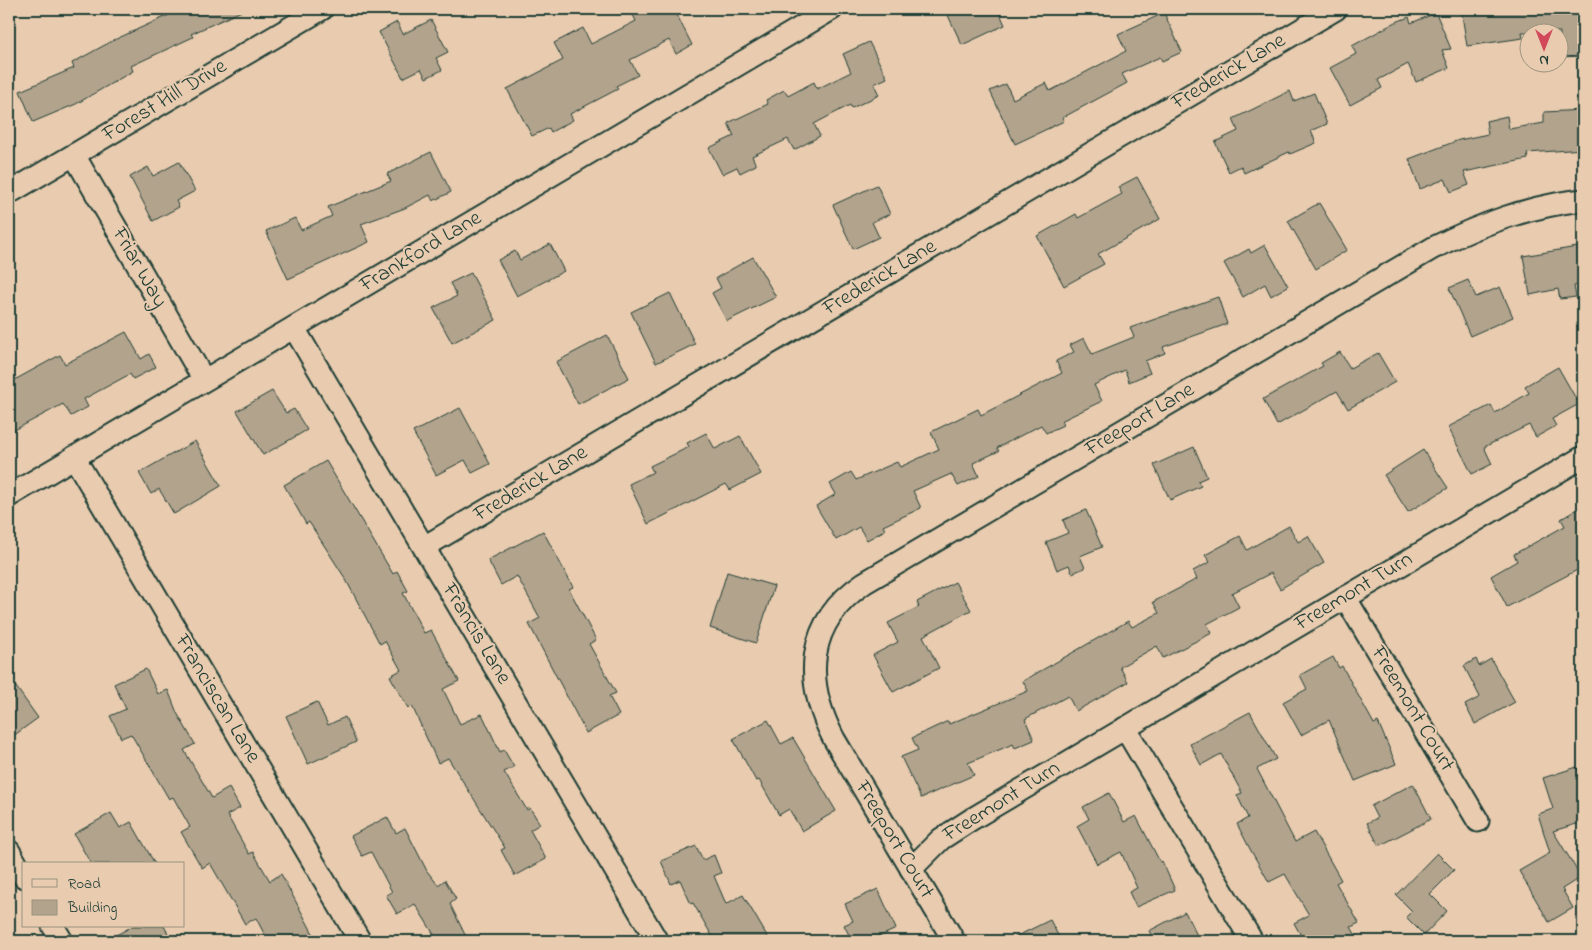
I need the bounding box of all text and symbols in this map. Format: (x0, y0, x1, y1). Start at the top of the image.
north arrow (1520, 22, 1570, 72)
street label: Frederick Lane (1165, 25, 1292, 119)
text: N (1539, 49, 1549, 70)
street label: Forest Hill Drive (96, 51, 233, 151)
street label: Frankford Lane (353, 203, 488, 302)
street label: Friar Way (102, 221, 175, 315)
street label: Frederick Lane (816, 231, 943, 325)
street label: Freeport Lane (1078, 375, 1201, 466)
street label: Frederick Lane (467, 437, 594, 531)
street label: Freemont Turn (1288, 544, 1419, 640)
street label: Francis Lane (433, 576, 519, 691)
street label: Franciscan Lane (165, 627, 268, 770)
street label: Freemont Court (1361, 639, 1462, 778)
street label: Freemont Turn (936, 753, 1067, 851)
street label: Freeport Court (846, 774, 942, 906)
legend (22, 862, 185, 928)
text: Road (68, 873, 101, 895)
text: Building (67, 897, 117, 920)

